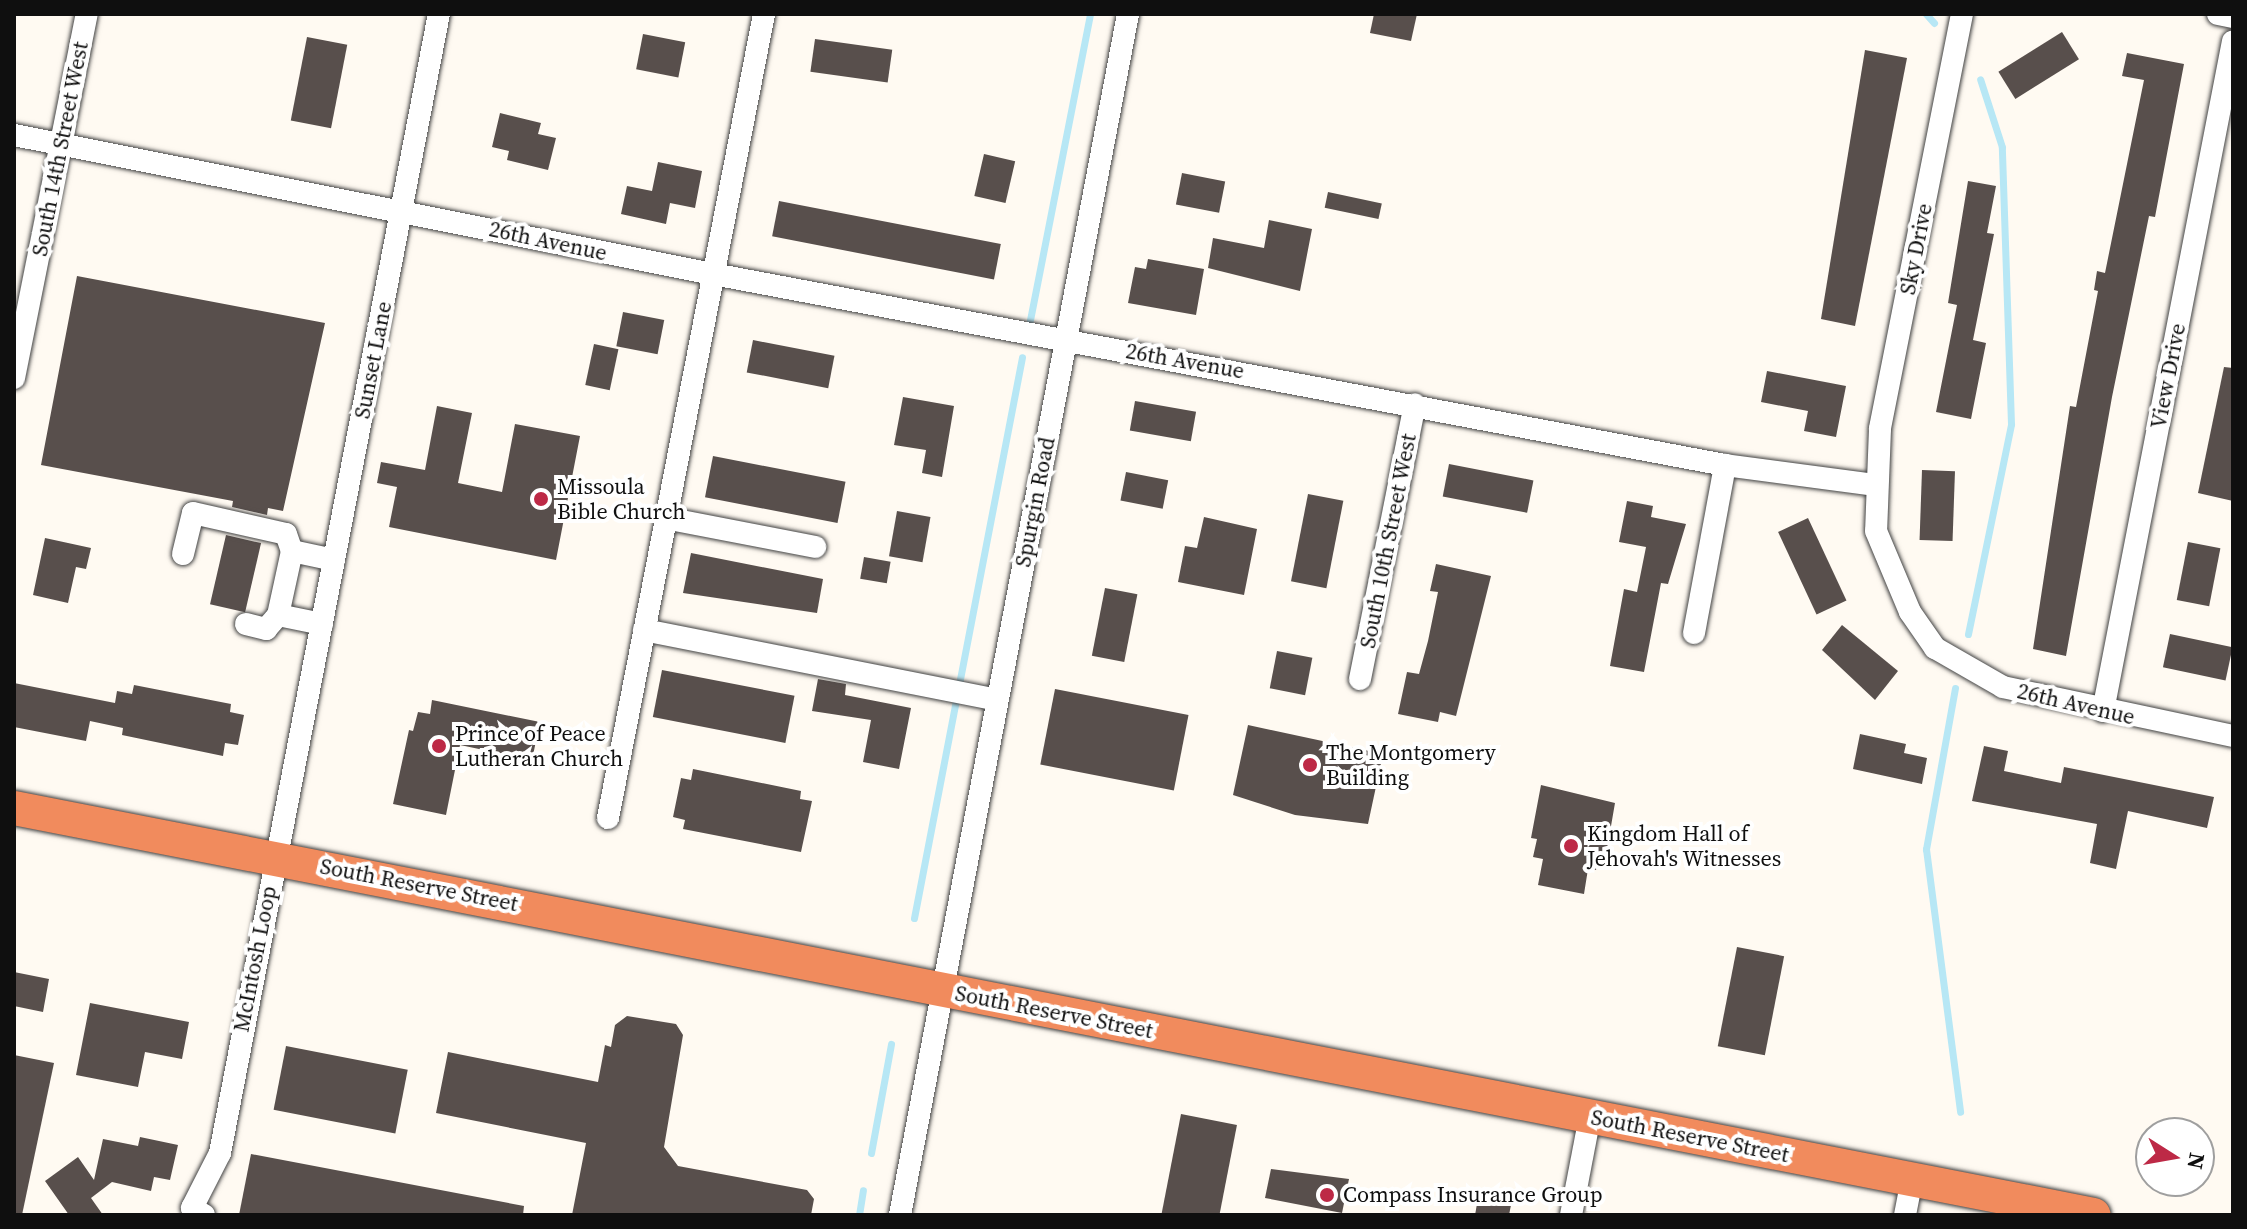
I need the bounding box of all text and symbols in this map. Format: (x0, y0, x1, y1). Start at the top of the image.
street label: South 14th Street West (26, 39, 94, 259)
street label: Sky Drive (1894, 201, 1938, 297)
street label: 26th Avenue (487, 216, 609, 266)
street label: Sunset Lane (349, 299, 397, 421)
street label: View Drive (2145, 321, 2191, 431)
street label: 26th Avenue (1124, 338, 1246, 384)
street label: South 10th Street West (1354, 431, 1422, 651)
street label: Spurgin Road (1009, 435, 1061, 569)
place label: Missoula Bible Church (557, 473, 685, 524)
marker: Missoula Bible Church (532, 490, 550, 508)
street label: 26th Avenue (2015, 678, 2137, 730)
place label: Prince of Peace Lutheran Church (455, 720, 623, 772)
marker: Prince of Peace Lutheran Church (430, 737, 448, 755)
place label: The Montgomery Building (1326, 739, 1496, 790)
marker: The Montgomery Building (1301, 756, 1319, 774)
place label: Kingdom Hall of Jehovah's Witnesses (1587, 820, 1782, 872)
marker: Kingdom Hall of Jehovah's Witnesses (1562, 837, 1580, 855)
street label: South Reserve Street (318, 853, 520, 917)
street label: McIntosh Loop (228, 884, 282, 1034)
street label: South Reserve Street (953, 980, 1155, 1044)
street label: South Reserve Street (1589, 1104, 1791, 1168)
north arrow (2135, 1117, 2215, 1197)
text: N (2180, 1150, 2213, 1172)
place label: Compass Insurance Group (1343, 1182, 1603, 1208)
marker: Compass Insurance Group (1318, 1186, 1336, 1204)

